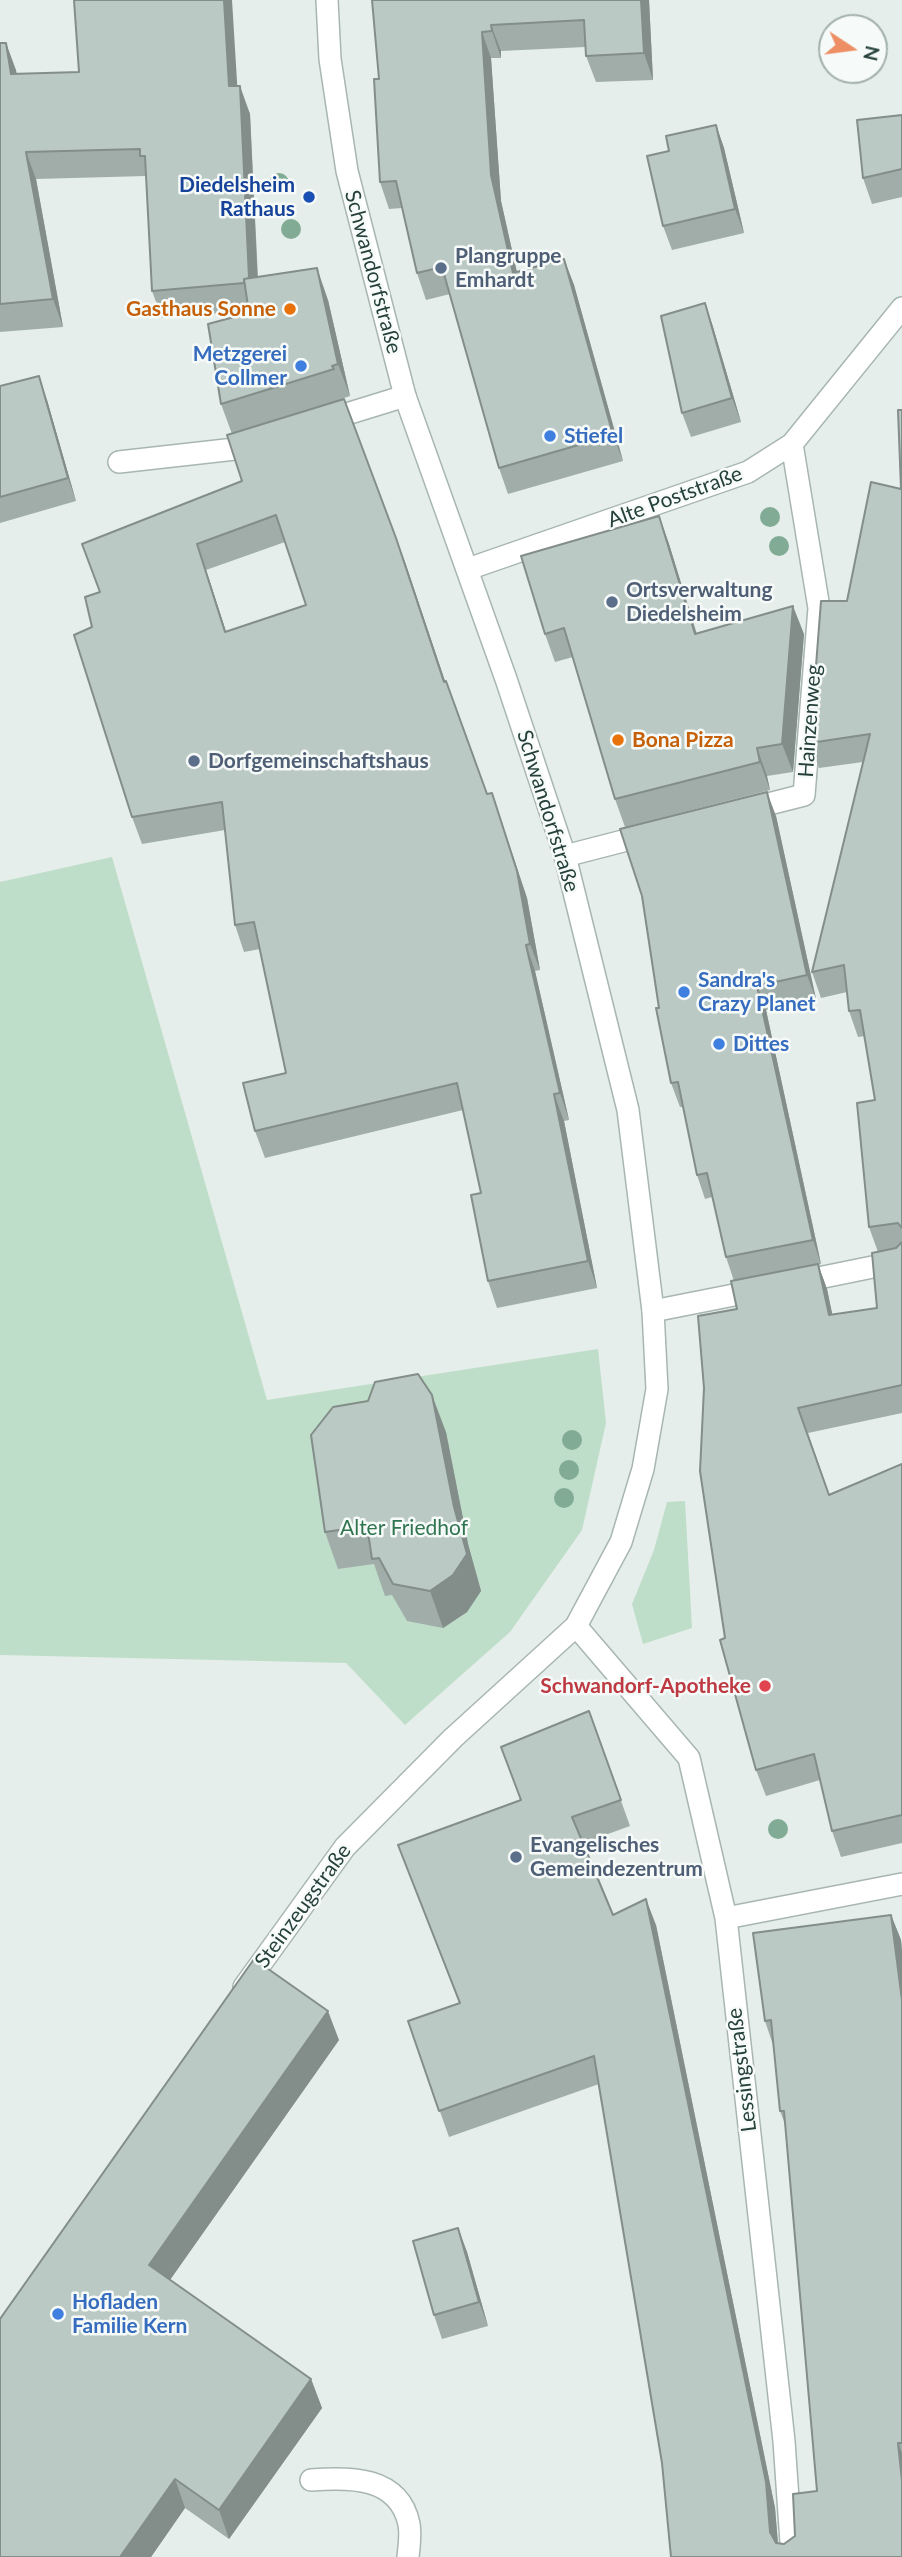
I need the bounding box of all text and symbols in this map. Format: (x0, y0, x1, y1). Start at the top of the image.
north arrow (818, 14, 888, 84)
text: N (859, 44, 885, 63)
place label: Diedelsheim Rathaus (179, 172, 295, 222)
street label: Schwandorfstraße (339, 188, 407, 356)
marker: Diedelsheim Rathaus (301, 189, 317, 205)
place label: Plangruppe Emhardt (455, 243, 562, 293)
marker: Plangruppe Emhardt (433, 260, 449, 276)
place label: Gasthaus Sonne (126, 296, 276, 322)
marker: Gasthaus Sonne (282, 301, 298, 317)
place label: Metzgerei Collmer (193, 341, 287, 391)
marker: Metzgerei Collmer (293, 358, 309, 374)
place label: Stiefel (564, 423, 623, 449)
marker: Stiefel (542, 428, 558, 444)
street label: Alte Poststraße (604, 461, 746, 533)
place label: Ortsverwaltung Diedelsheim (626, 577, 772, 627)
marker: Ortsverwaltung Diedelsheim (604, 594, 620, 610)
street label: Hainzenweg (793, 664, 827, 778)
street label: Schwandorfstraße (511, 727, 585, 895)
place label: Bona Pizza (632, 727, 734, 753)
marker: Bona Pizza (610, 732, 626, 748)
place label: Dorfgemeinschaftshaus (208, 748, 429, 774)
marker: Dorfgemeinschaftshaus (186, 753, 202, 769)
place label: Sandra's Crazy Planet (698, 967, 816, 1017)
marker: Sandra's Crazy Planet (676, 984, 692, 1000)
place label: Dittes (733, 1031, 789, 1057)
marker: Dittes (711, 1036, 727, 1052)
park label: Alter Friedhof (340, 1515, 468, 1541)
place label: Schwandorf-Apotheke (540, 1673, 751, 1699)
marker: Schwandorf-Apotheke (757, 1678, 773, 1694)
place label: Evangelisches Gemeindezentrum (530, 1832, 703, 1882)
street label: Steinzeugstraße (250, 1839, 356, 1973)
marker: Evangelisches Gemeindezentrum (508, 1849, 524, 1865)
street label: Lessingstraße (722, 2007, 762, 2133)
place label: Hofladen Familie Kern (72, 2289, 187, 2339)
marker: Hofladen Familie Kern (50, 2306, 66, 2322)

